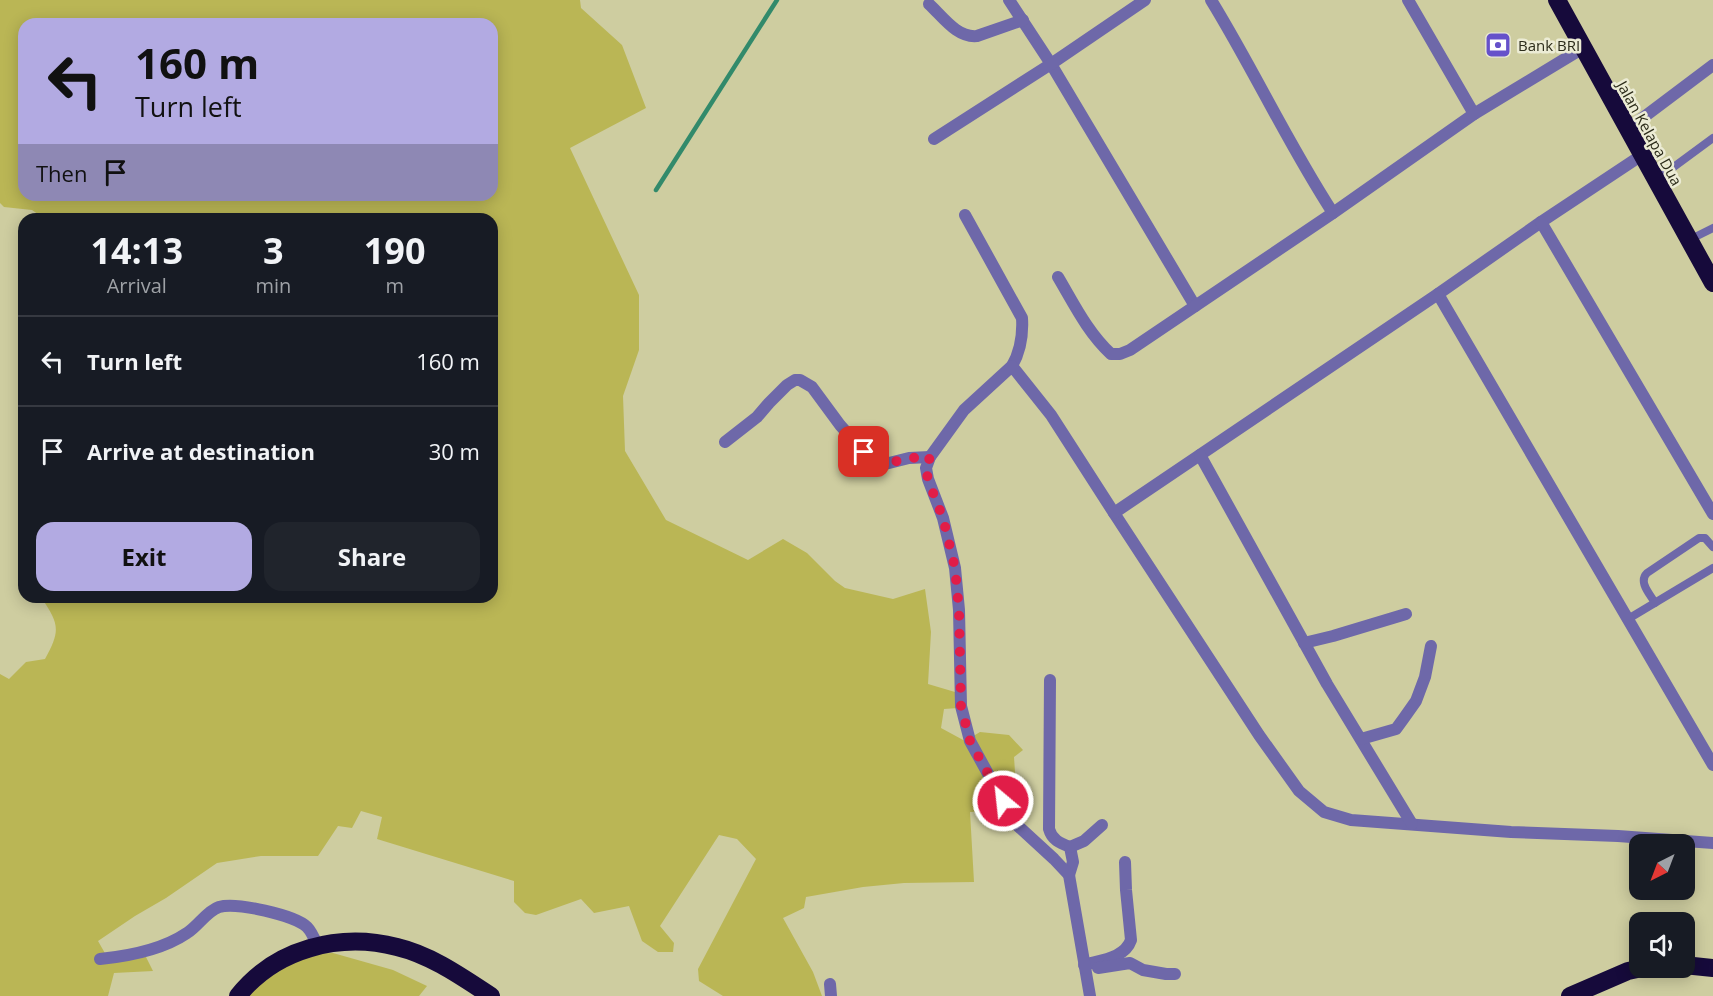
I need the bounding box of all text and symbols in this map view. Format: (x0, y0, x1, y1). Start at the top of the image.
bank icon: Bank BRI (1483, 30, 1513, 60)
text: 160 m (135, 34, 259, 91)
place label: Bank BRI (1518, 35, 1580, 55)
icon: left (36, 42, 114, 120)
street label: Jalan Kelapa Dua (1612, 75, 1687, 189)
text: Turn left (135, 88, 242, 125)
icon: arrive (99, 156, 132, 189)
text: Then (36, 158, 87, 188)
text: 14:13 (90, 226, 183, 275)
text: 3 (263, 226, 284, 275)
text: 190 (364, 226, 426, 275)
text: Arrival (107, 272, 167, 299)
text: min (255, 272, 291, 299)
text: m (385, 272, 404, 299)
icon: left (36, 345, 69, 378)
text: Turn left (87, 346, 182, 376)
text: 160 m (416, 346, 480, 376)
pin (838, 426, 889, 477)
icon: arrive (36, 435, 69, 468)
icon: arrive (847, 435, 880, 468)
text: Arrive at destination (87, 436, 315, 466)
text: 30 m (429, 436, 480, 466)
button: Exit (36, 522, 252, 591)
button: Share (264, 522, 480, 591)
position arrow (971, 769, 1035, 833)
north arrow (1629, 834, 1695, 900)
map controls (1629, 834, 1695, 978)
button: sound (1629, 912, 1695, 978)

